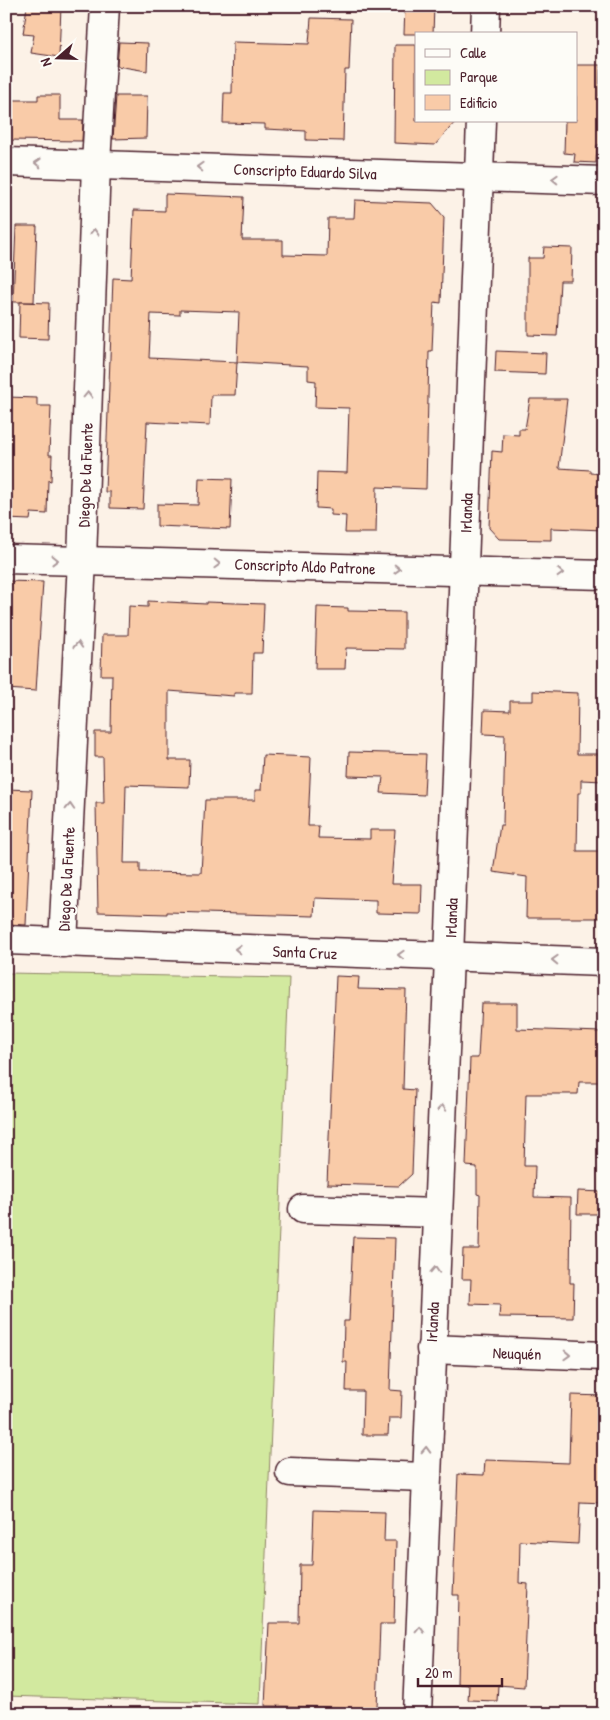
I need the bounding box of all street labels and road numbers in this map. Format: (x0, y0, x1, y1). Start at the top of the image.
street label: Conscripto Eduardo Silva (233, 158, 377, 184)
street label: Diego De la Fuente (72, 422, 98, 528)
street label: Irlanda (454, 493, 478, 533)
street label: Conscripto Aldo Patrone (234, 553, 377, 579)
street label: Diego De la Fuente (52, 826, 80, 932)
street label: Irlanda (439, 898, 463, 938)
street label: Santa Cruz (272, 940, 338, 964)
street label: Irlanda (420, 1301, 444, 1343)
street label: Neuquén (492, 1341, 542, 1365)

